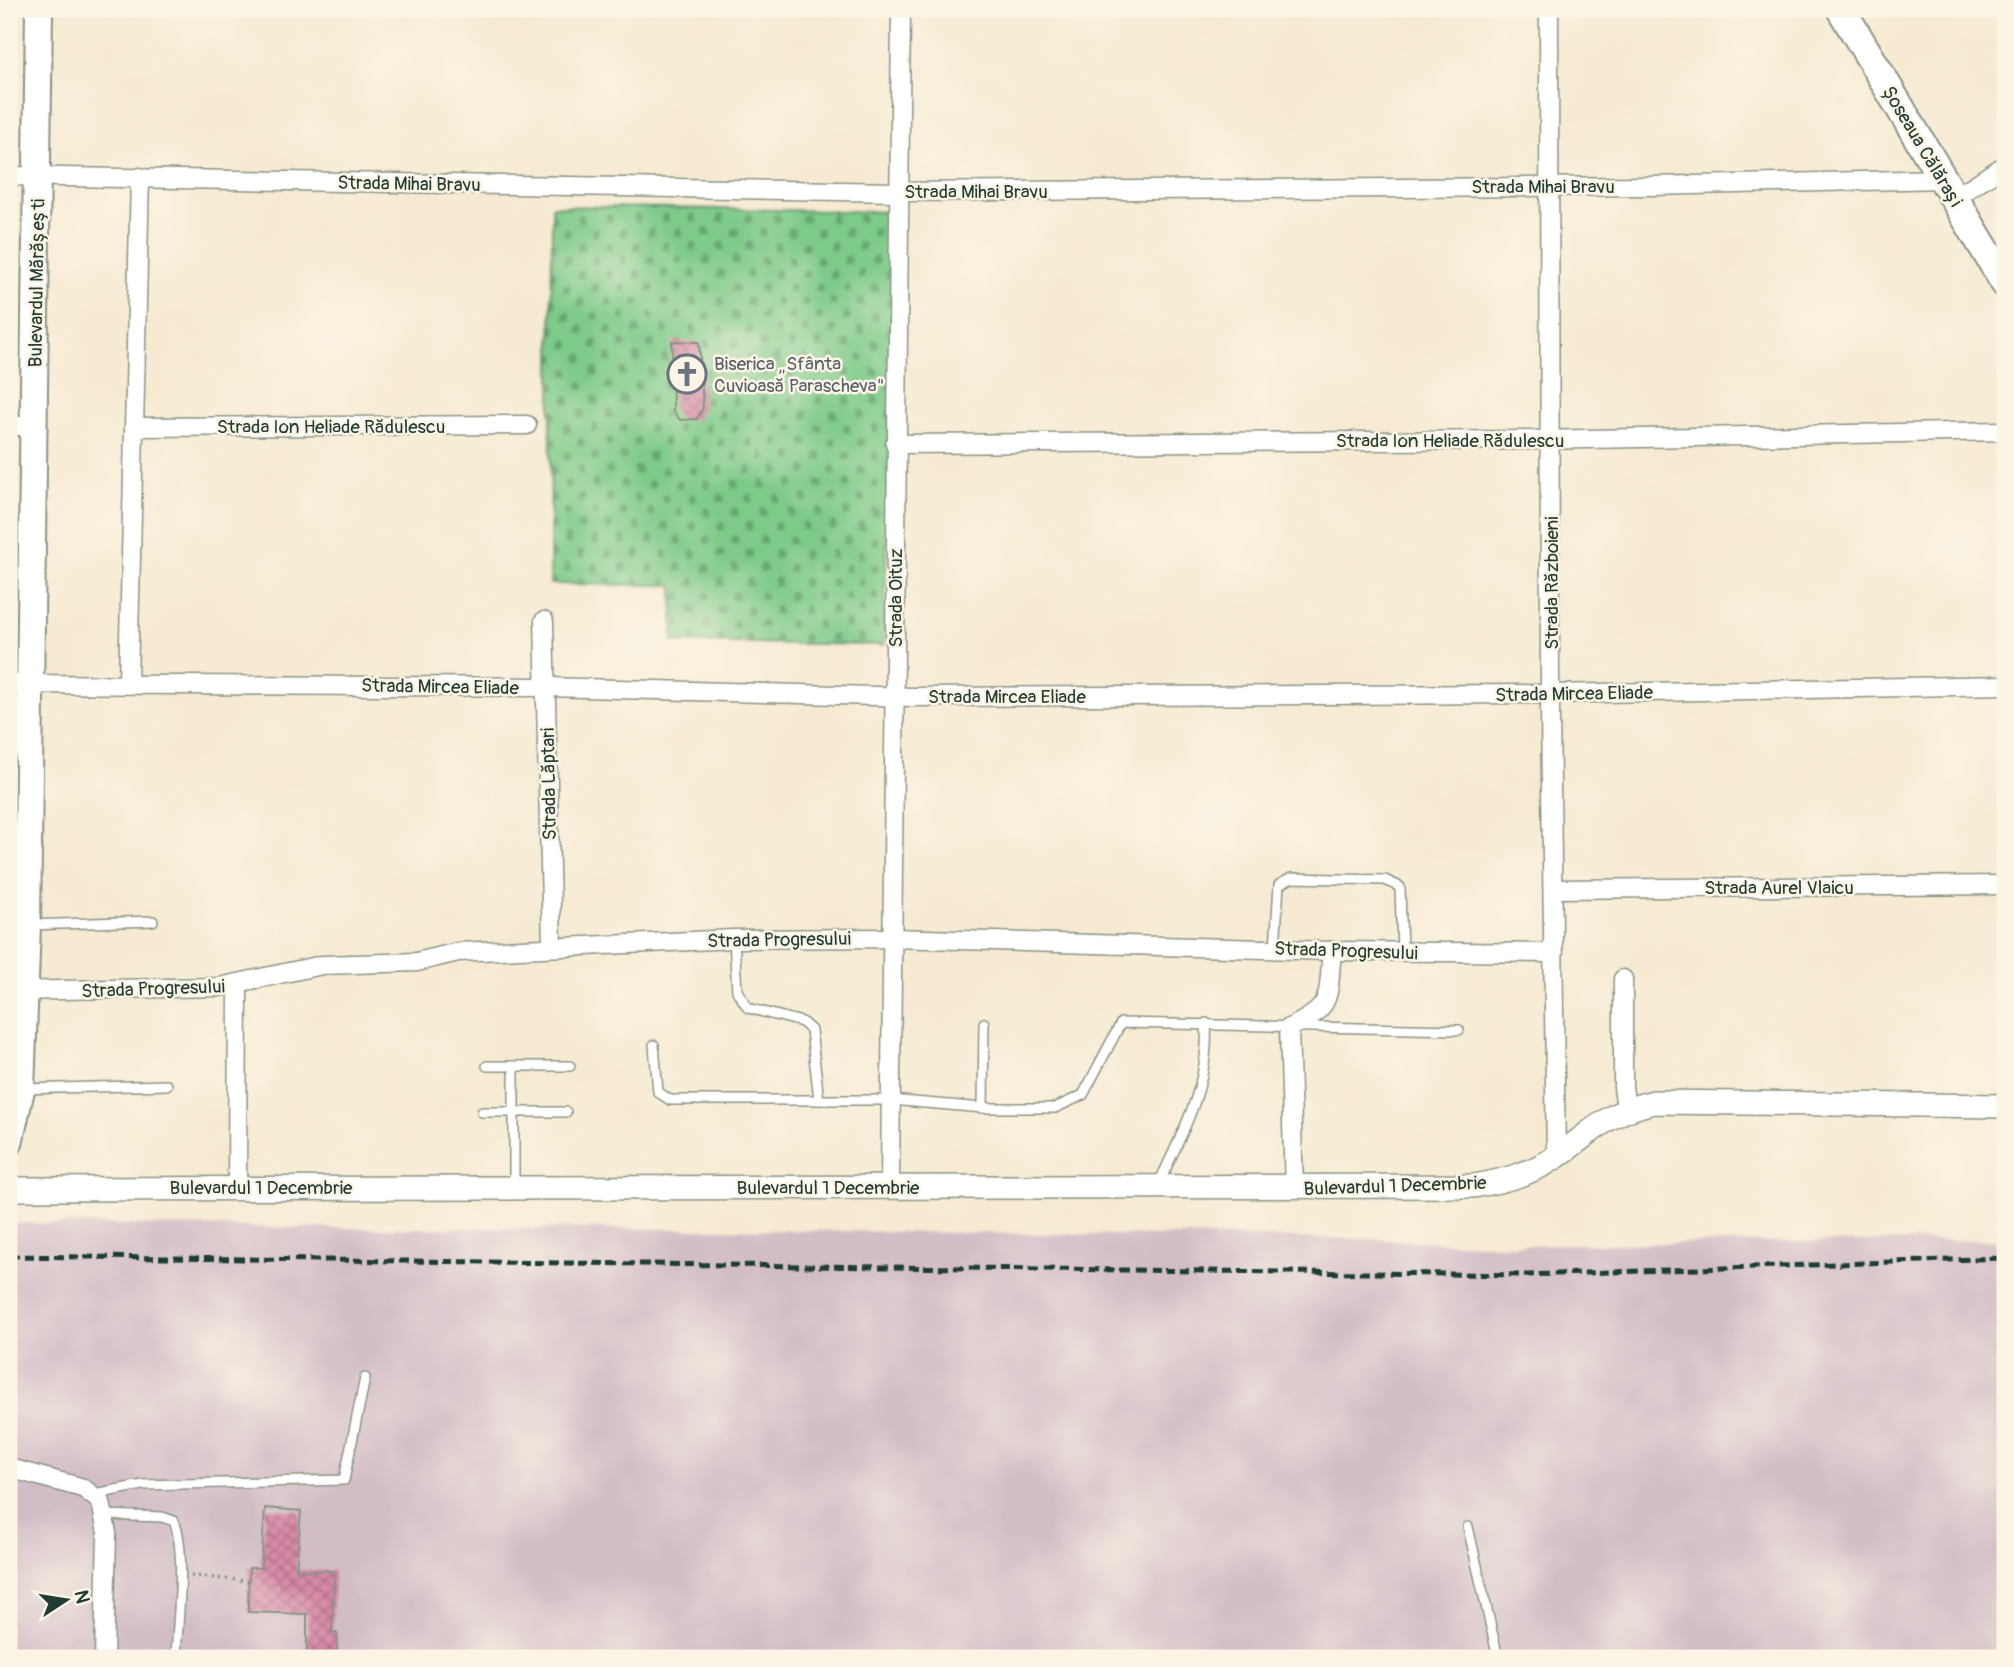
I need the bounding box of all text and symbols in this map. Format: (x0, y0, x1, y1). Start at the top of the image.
street label: Șoseaua Călărași (1877, 82, 1968, 211)
street label: Strada Mihai Bravu (337, 171, 481, 197)
street label: Strada Mihai Bravu (1471, 175, 1615, 199)
street label: Strada Mihai Bravu (904, 180, 1048, 204)
street label: Bulevardul Mărășești (24, 198, 50, 368)
place label: Biserica „Sfânta Cuvioasă Parascheva" (714, 352, 884, 398)
church icon: Biserica „Sfânta Cuvioasă Parascheva" (666, 353, 708, 395)
street label: Strada Ion Heliade Rădulescu (217, 415, 445, 439)
street label: Strada Ion Heliade Rădulescu (1336, 429, 1564, 453)
street label: Strada Războieni (1540, 516, 1564, 650)
street label: Strada Oituz (884, 548, 908, 648)
street label: Strada Mircea Eliade (361, 674, 520, 700)
street label: Strada Mircea Eliade (1495, 681, 1654, 707)
street label: Strada Mircea Eliade (928, 685, 1087, 709)
street label: Strada Lăptari (536, 727, 562, 841)
street label: Strada Aurel Vlaicu (1704, 876, 1854, 900)
street label: Strada Progresului (707, 927, 851, 953)
street label: Strada Progresului (1274, 936, 1418, 966)
street label: Strada Progresului (81, 974, 225, 1004)
street label: Bulevardul 1 Decembrie (1303, 1171, 1487, 1201)
street label: Bulevardul 1 Decembrie (170, 1176, 353, 1200)
street label: Bulevardul 1 Decembrie (737, 1176, 920, 1200)
north arrow (32, 1566, 102, 1636)
text: N (69, 1588, 95, 1606)

